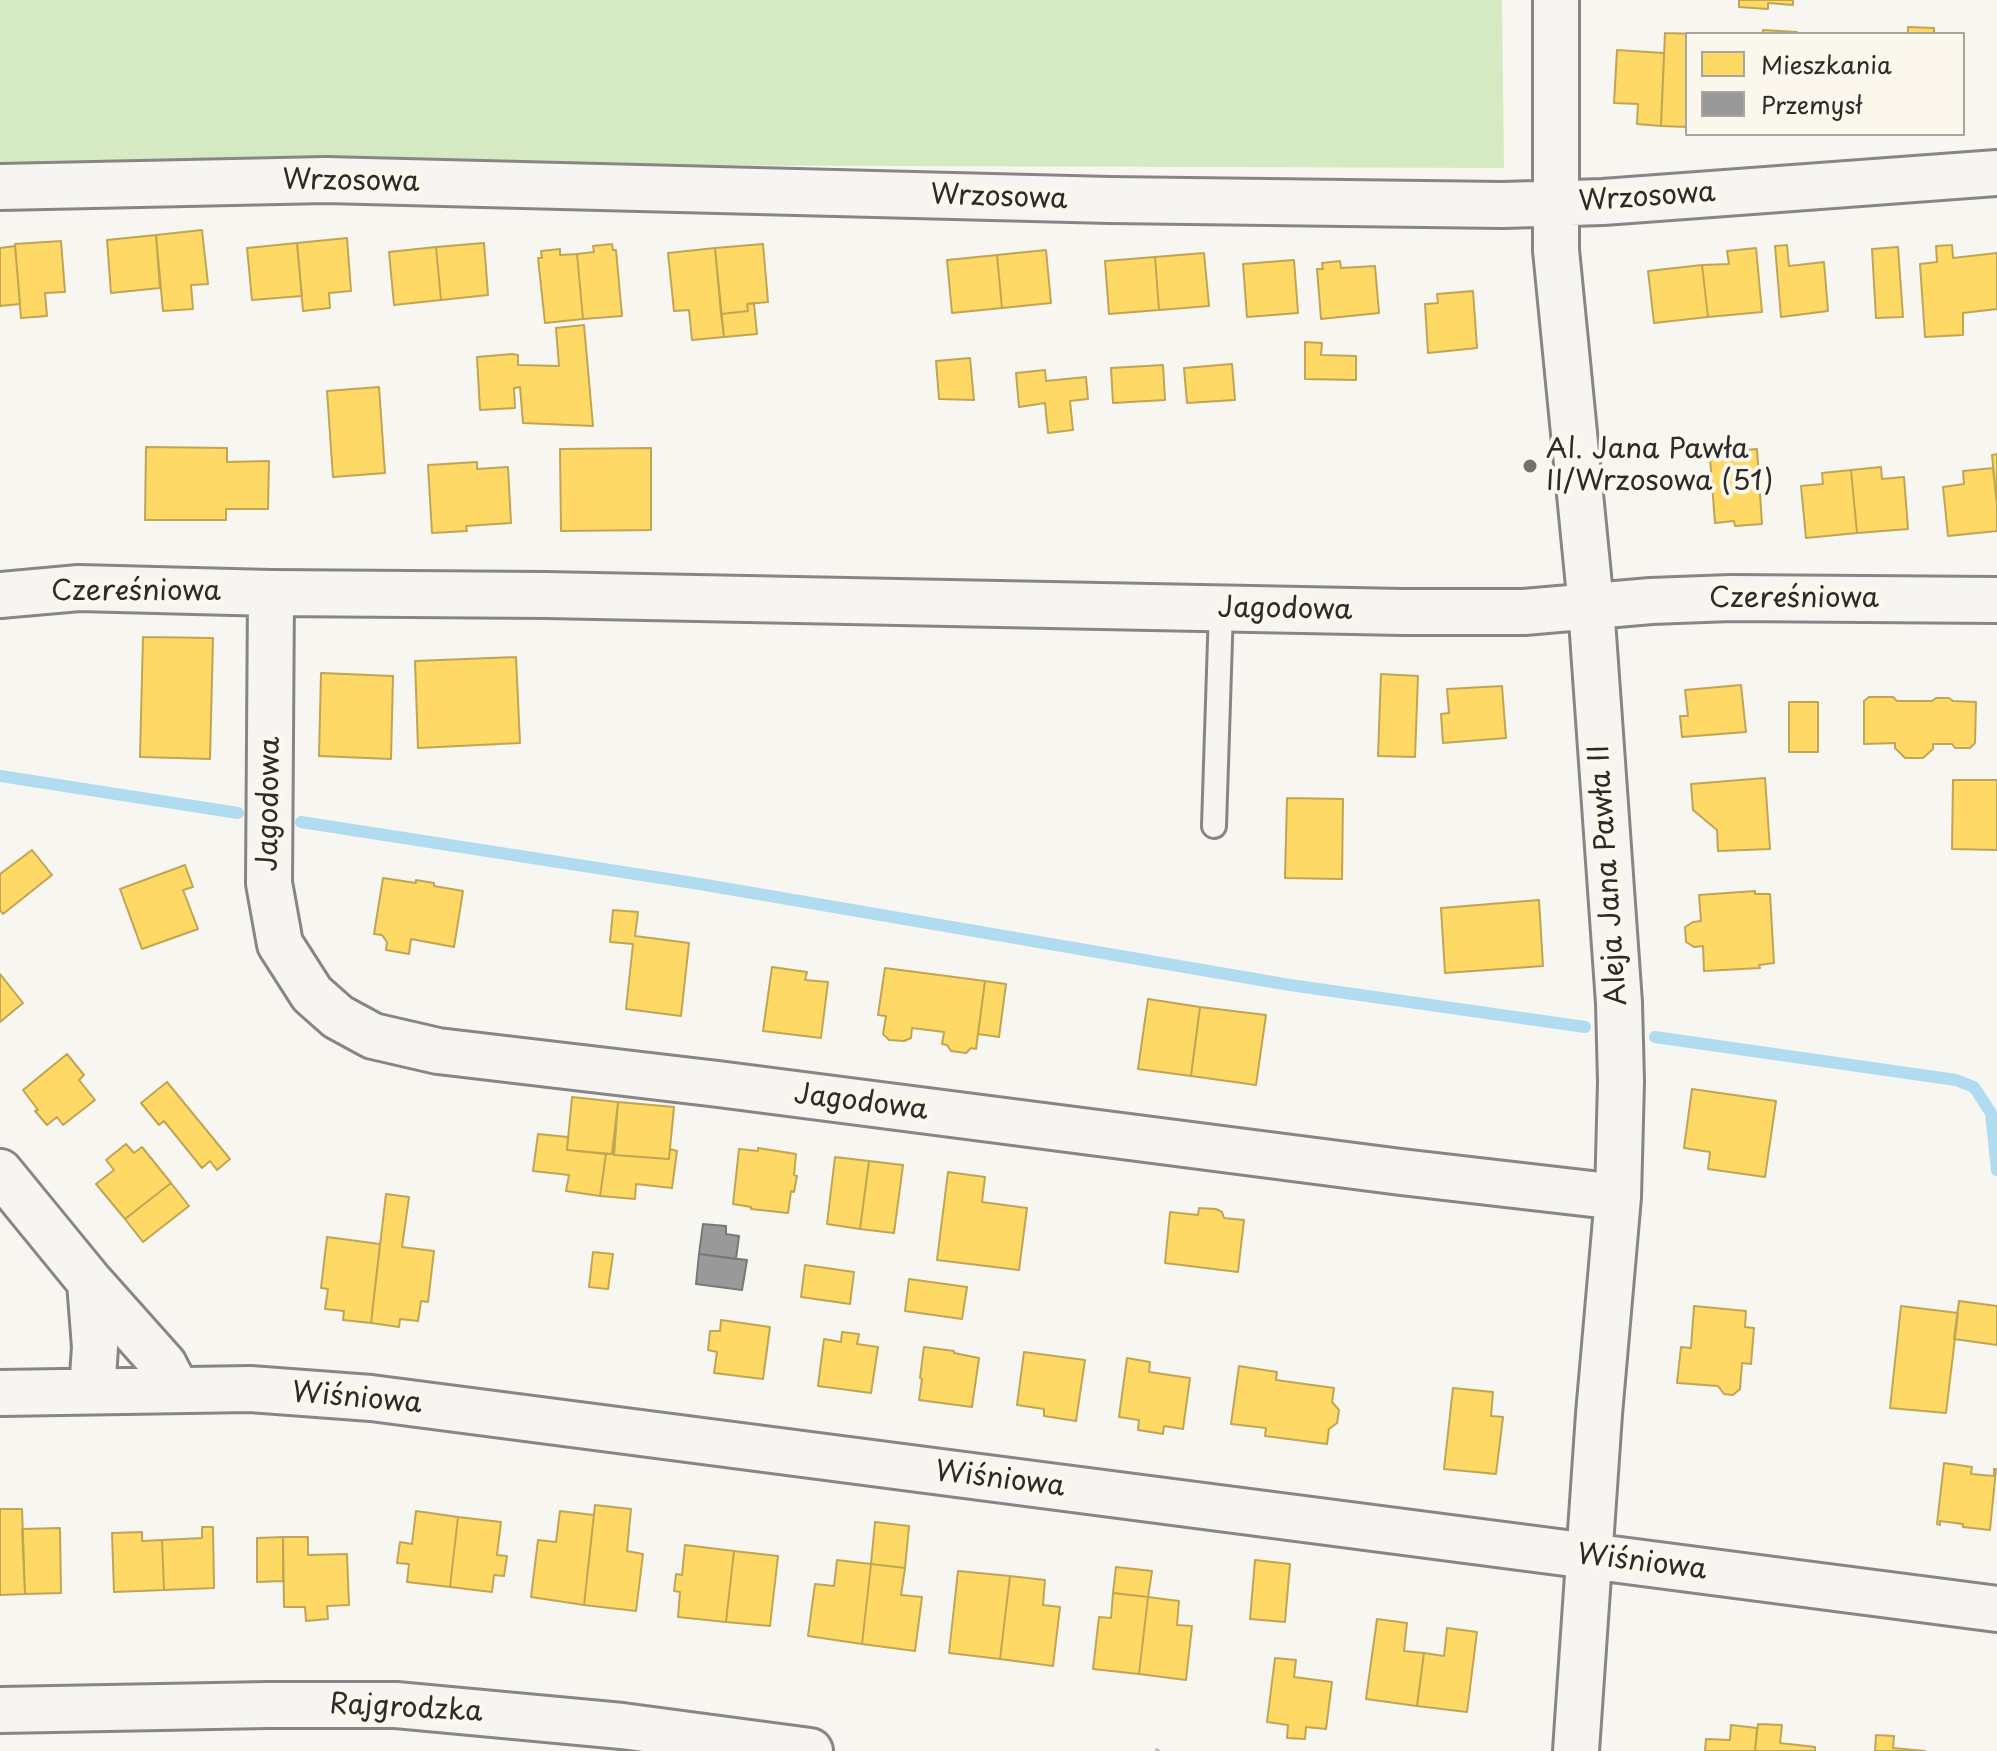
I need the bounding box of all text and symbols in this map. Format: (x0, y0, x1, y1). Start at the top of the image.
legend (1685, 32, 1965, 136)
text: Mieszkania (1761, 46, 1892, 82)
text: Przemysł (1761, 86, 1862, 122)
street label: Wrzosowa (282, 164, 420, 200)
street label: Wrzosowa (1577, 176, 1717, 220)
street label: Wrzosowa (930, 179, 1068, 217)
place label: Al. Jana Pawła II/Wrzosowa (51) (1546, 433, 1773, 499)
marker: Al. Jana Pawła II/Wrzosowa (51) (1521, 457, 1539, 475)
street label: Czereśniowa (51, 575, 221, 609)
street label: Czereśniowa (1709, 582, 1879, 616)
street label: Jagodowa (1217, 592, 1353, 628)
street label: Jagodowa (252, 736, 288, 872)
street label: Aleja Jana Pawła II (1583, 743, 1635, 1007)
street label: Jagodowa (792, 1078, 930, 1128)
street label: Wiśniowa (291, 1377, 423, 1421)
street label: Wiśniowa (933, 1455, 1067, 1505)
street label: Wiśniowa (1575, 1538, 1709, 1588)
street label: Rajgrodzka (329, 1688, 483, 1730)

